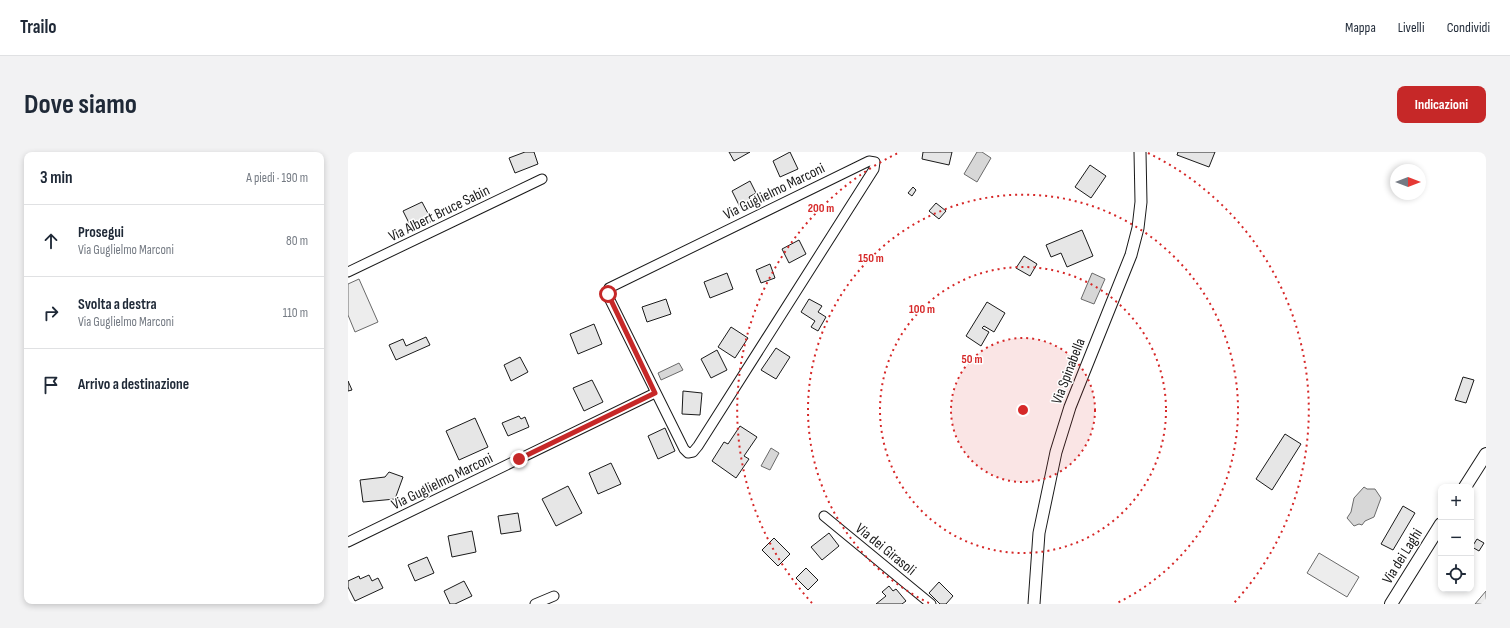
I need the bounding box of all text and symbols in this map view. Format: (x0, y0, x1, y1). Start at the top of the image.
text: Trailo (20, 16, 57, 39)
text: Mappa (1345, 19, 1376, 36)
text: Livelli (1398, 19, 1425, 36)
text: Condividi (1447, 19, 1490, 36)
button: Indicazioni (1397, 86, 1486, 123)
text: Dove siamo (24, 88, 137, 121)
street label: Via Guglielmo Marconi (720, 159, 828, 224)
north arrow (1390, 164, 1426, 200)
text: 3 min (40, 168, 73, 188)
text: A piedi · 190 m (246, 170, 308, 186)
street label: Via Albert Bruce Sabin (386, 181, 493, 246)
text: 200 m (808, 201, 834, 216)
text: Prosegui (78, 223, 124, 242)
icon: ahead (40, 230, 62, 252)
text: 80 m (286, 233, 308, 249)
text: Via Guglielmo Marconi (78, 242, 174, 258)
text: 150 m (858, 251, 884, 266)
route start (599, 285, 617, 303)
text: Svolta a destra (78, 295, 157, 314)
icon: right (40, 302, 62, 324)
text: 100 m (909, 302, 935, 317)
text: 110 m (283, 305, 308, 321)
text: Via Guglielmo Marconi (78, 314, 174, 330)
street label: Via Spinabella (1047, 335, 1090, 407)
text: 50 m (962, 352, 982, 367)
icon: arrive (40, 374, 62, 396)
text: Arrivo a destinazione (78, 375, 189, 394)
centre of rings (1016, 403, 1030, 417)
street label: Via Guglielmo Marconi (388, 449, 496, 514)
route end (510, 450, 528, 468)
map controls (1438, 484, 1474, 592)
button: + (1438, 484, 1474, 520)
street label: Via dei Girasoli (851, 519, 920, 580)
button: − (1438, 520, 1474, 556)
street label: Via dei Laghi (1378, 525, 1427, 587)
button: locate (1438, 556, 1474, 592)

